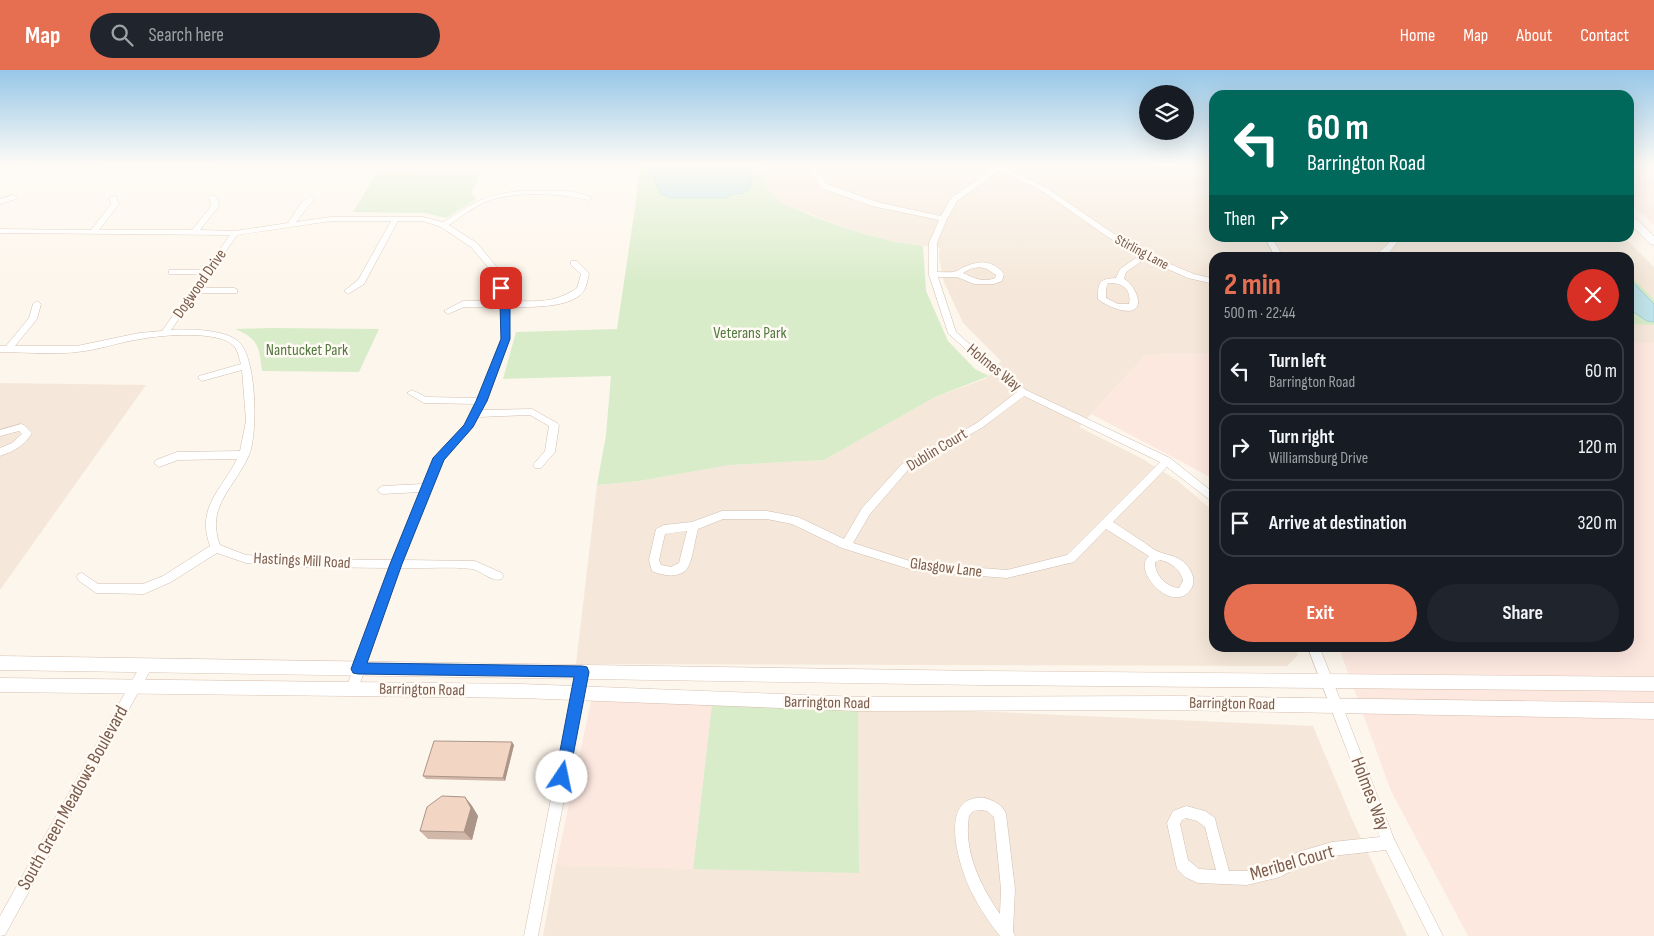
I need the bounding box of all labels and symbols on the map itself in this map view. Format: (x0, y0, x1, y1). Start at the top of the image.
street label: Stirling Lane (1112, 231, 1172, 273)
street label: Dogwood Drive (169, 246, 231, 322)
pin (480, 267, 522, 309)
park label: Veterans Park (713, 324, 787, 343)
street label: Holmes Way (963, 340, 1025, 396)
park label: Nantucket Park (266, 341, 348, 360)
street label: Dublin Court (903, 424, 971, 476)
street label: Hastings Mill Road (253, 549, 351, 573)
street label: Glasgow Lane (909, 554, 983, 582)
street label: Barrington Road (379, 680, 465, 700)
street label: Barrington Road (784, 693, 870, 713)
street label: Barrington Road (1189, 694, 1275, 714)
street label: South Green Meadows Boulevard (13, 702, 133, 894)
position arrow (535, 750, 587, 802)
street label: Holmes Way (1345, 754, 1395, 835)
street label: Meribel Court (1247, 840, 1337, 886)

